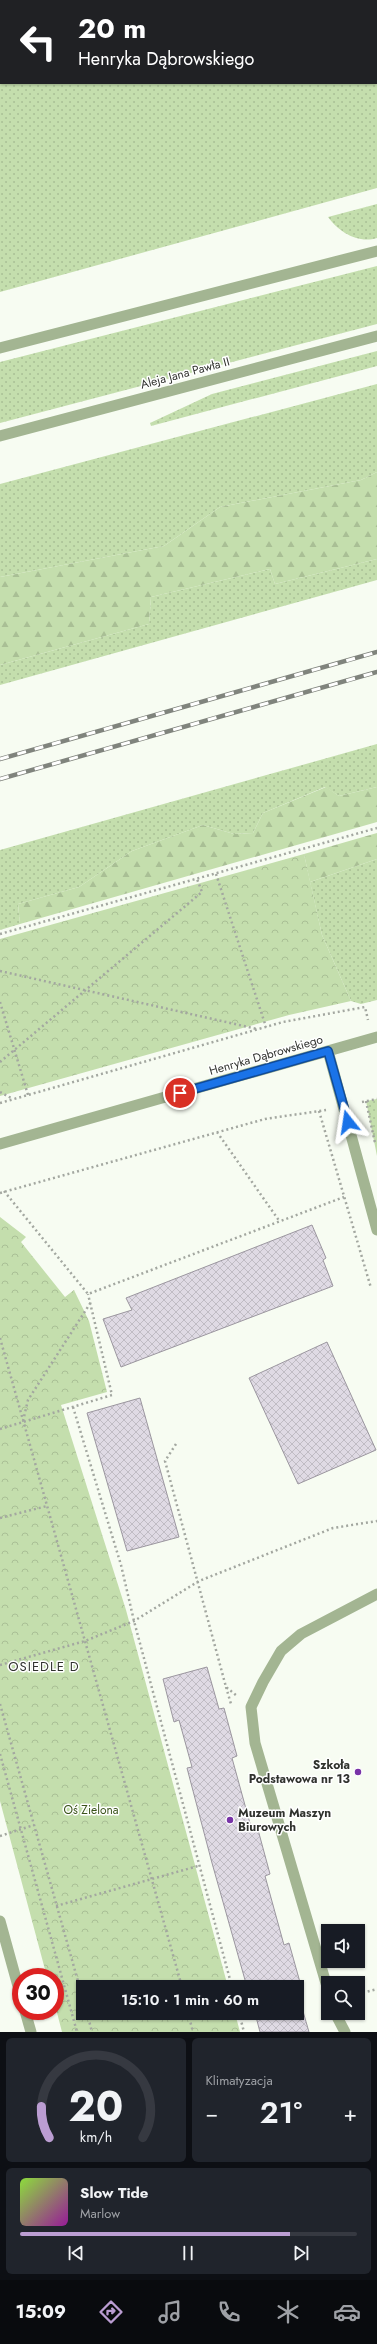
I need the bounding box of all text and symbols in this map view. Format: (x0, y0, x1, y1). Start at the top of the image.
text: 20 m (78, 8, 146, 49)
icon: left (12, 16, 64, 68)
text: Henryka Dąbrowskiego (78, 46, 254, 72)
street label: Aleja Jana Pawła II (138, 352, 232, 394)
street label: Henryka Dąbrowskiego (207, 1030, 325, 1080)
pin (163, 1076, 197, 1110)
icon: arrive (169, 1082, 191, 1104)
position arrow (327, 1101, 369, 1143)
district label: OSIEDLE D (8, 1657, 80, 1676)
place label: Szkoła Podstawowa nr 13 (249, 1756, 351, 1788)
marker: Szkoła Podstawowa nr 13 (353, 1767, 363, 1777)
park label: Oś Zielona (63, 1801, 119, 1819)
place label: Muzeum Maszyn Biurowych (238, 1804, 331, 1836)
marker: Muzeum Maszyn Biurowych (225, 1815, 235, 1825)
map controls (321, 1924, 365, 2020)
button: sound (321, 1924, 365, 1968)
speed limit sign: 30 (12, 1968, 64, 2020)
button: search (321, 1976, 365, 2020)
text: 15:10 · 1 min · 60 m (121, 1989, 259, 2011)
text: Klimatyzacja (206, 2071, 273, 2090)
text: 20 (68, 2076, 123, 2137)
text: 21° (260, 2091, 302, 2134)
text: − (206, 2097, 218, 2129)
text: + (343, 2097, 357, 2129)
text: km/h (80, 2127, 112, 2147)
text: Slow Tide (80, 2182, 148, 2204)
text: Marlow (80, 2204, 120, 2223)
icon: previous (65, 2242, 87, 2264)
icon: pause (177, 2242, 199, 2264)
icon: next (290, 2242, 312, 2264)
icon: directions (97, 2298, 125, 2326)
icon: music (156, 2298, 184, 2326)
icon: phone (215, 2298, 243, 2326)
icon: climate (274, 2298, 302, 2326)
icon: car (333, 2298, 361, 2326)
text: 15:09 (16, 2299, 66, 2325)

